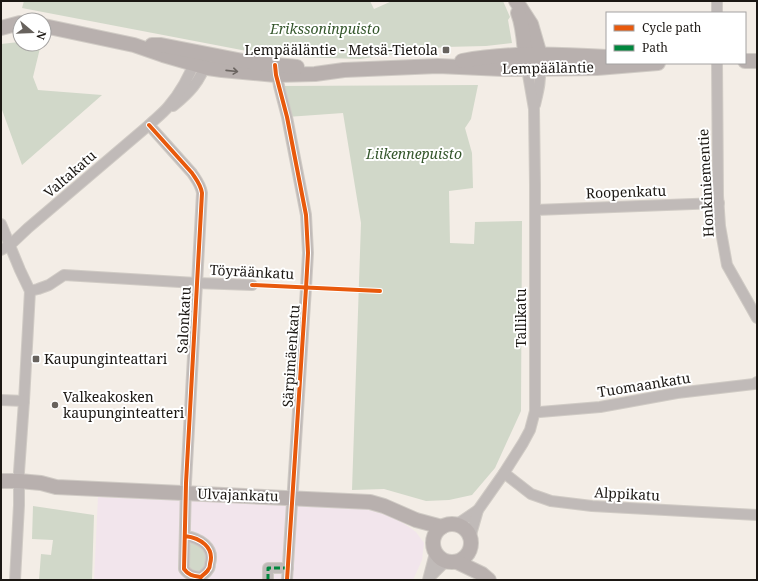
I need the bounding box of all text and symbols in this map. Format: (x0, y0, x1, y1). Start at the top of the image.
north arrow (12, 12, 52, 52)
legend (606, 12, 746, 64)
park label: Erikssoninpuisto (269, 19, 380, 38)
text: Cycle path (642, 19, 702, 36)
text: N (33, 29, 50, 42)
text: Path (642, 39, 668, 56)
place label: Lempääläntie - Metsä-Tietola (245, 40, 438, 59)
marker: Lempääläntie - Metsä-Tietola (441, 45, 451, 55)
street label: Lempääläntie (502, 57, 594, 78)
one-way arrow (225, 67, 238, 75)
street label: Honkiniementie (693, 128, 718, 238)
park label: Liikennepuisto (365, 144, 462, 163)
street label: Valtakatu (39, 146, 100, 202)
street label: Roopenkatu (585, 181, 667, 202)
street label: Töyräänkatu (209, 260, 295, 283)
street label: Salonkatu (172, 286, 195, 354)
street label: Tallikatu (511, 288, 530, 348)
street label: Särpimäenkatu (277, 304, 304, 408)
place label: Kaupunginteattari (44, 349, 168, 368)
marker: Kaupunginteattari (31, 354, 41, 364)
street label: Tuomaankatu (596, 368, 692, 401)
place label: Valkeakosken kaupunginteatteri (63, 387, 185, 422)
marker: Valkeakosken kaupunginteatteri (50, 400, 60, 410)
street label: Alppikatu (594, 482, 660, 505)
street label: Ulvajankatu (197, 484, 279, 505)

